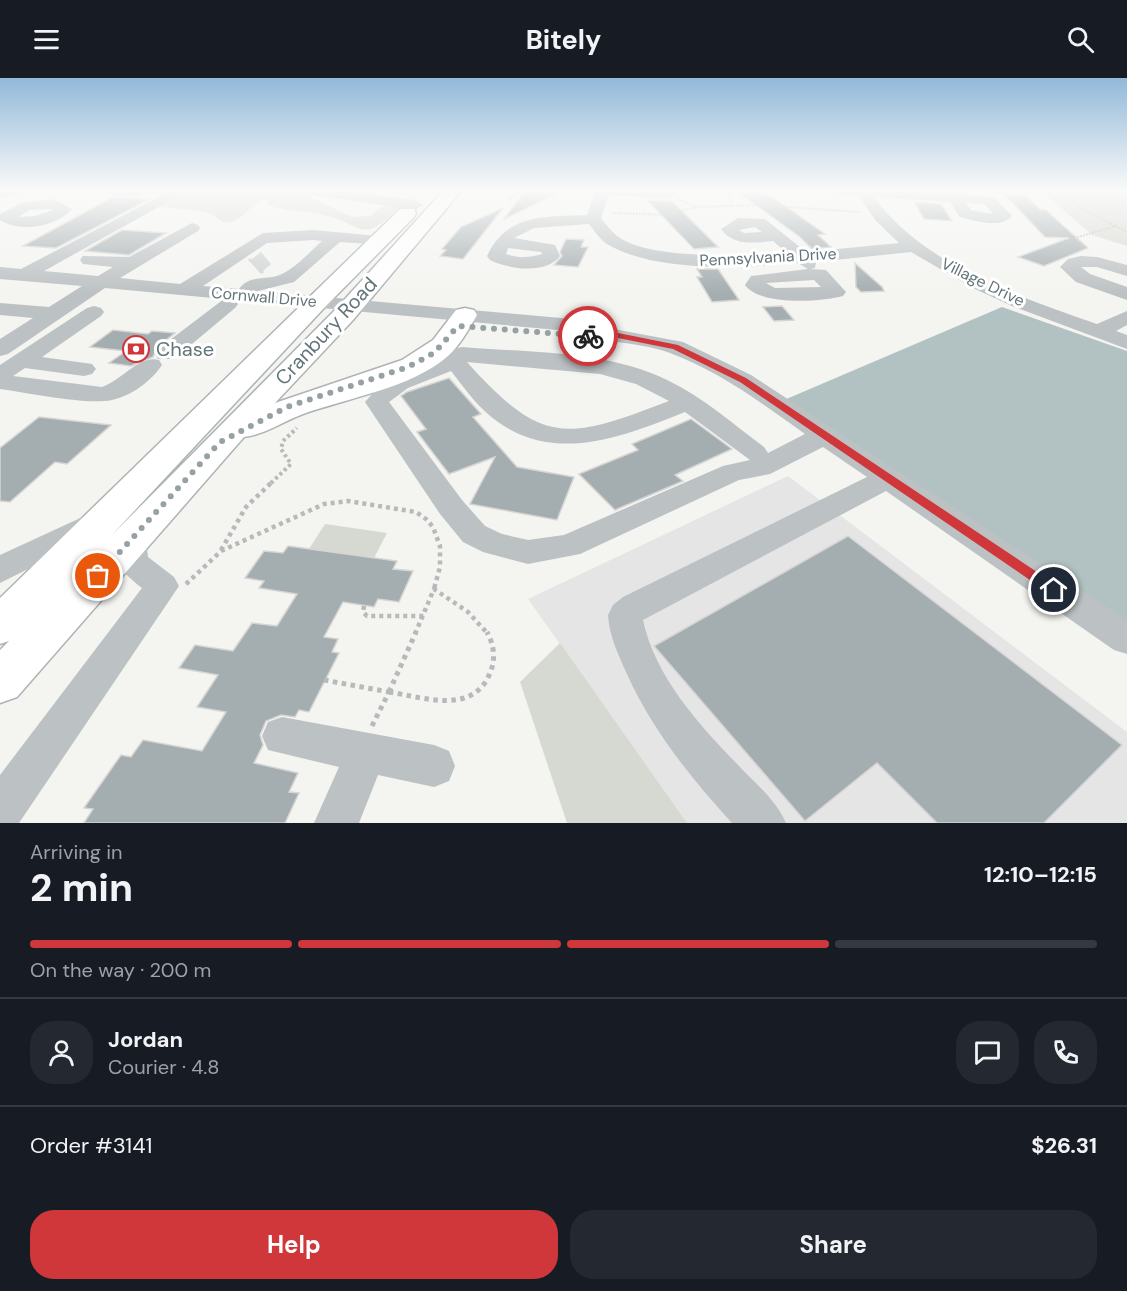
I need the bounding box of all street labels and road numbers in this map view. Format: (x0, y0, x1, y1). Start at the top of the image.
street label: Pennsylvania Drive (699, 243, 837, 271)
street label: Village Drive (938, 253, 1028, 311)
street label: Cranbury Road (269, 271, 383, 391)
street label: Cornwall Drive (210, 282, 318, 312)

